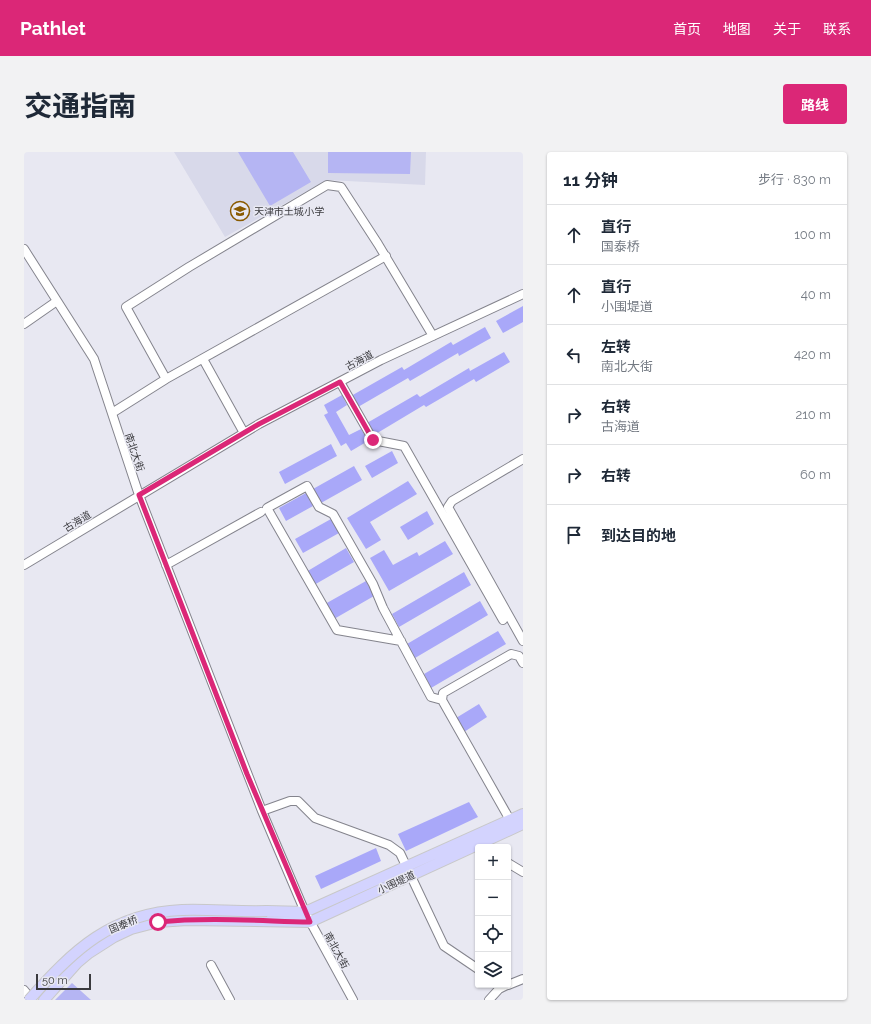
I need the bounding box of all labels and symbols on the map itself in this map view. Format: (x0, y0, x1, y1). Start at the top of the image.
school or university icon: 天津市土城小学 (229, 200, 251, 222)
place label: 天津市土城小学 (254, 206, 324, 217)
street label: 古海道 (343, 349, 375, 372)
street label: 南北大街 (123, 431, 146, 473)
route end (364, 431, 382, 449)
street label: 古海道 (62, 509, 93, 534)
street label: 小围堤道 (376, 869, 417, 896)
route start (149, 913, 167, 931)
street label: 国泰桥 (107, 914, 139, 935)
street label: 南北大街 (322, 930, 351, 970)
scale bar (36, 972, 91, 991)

